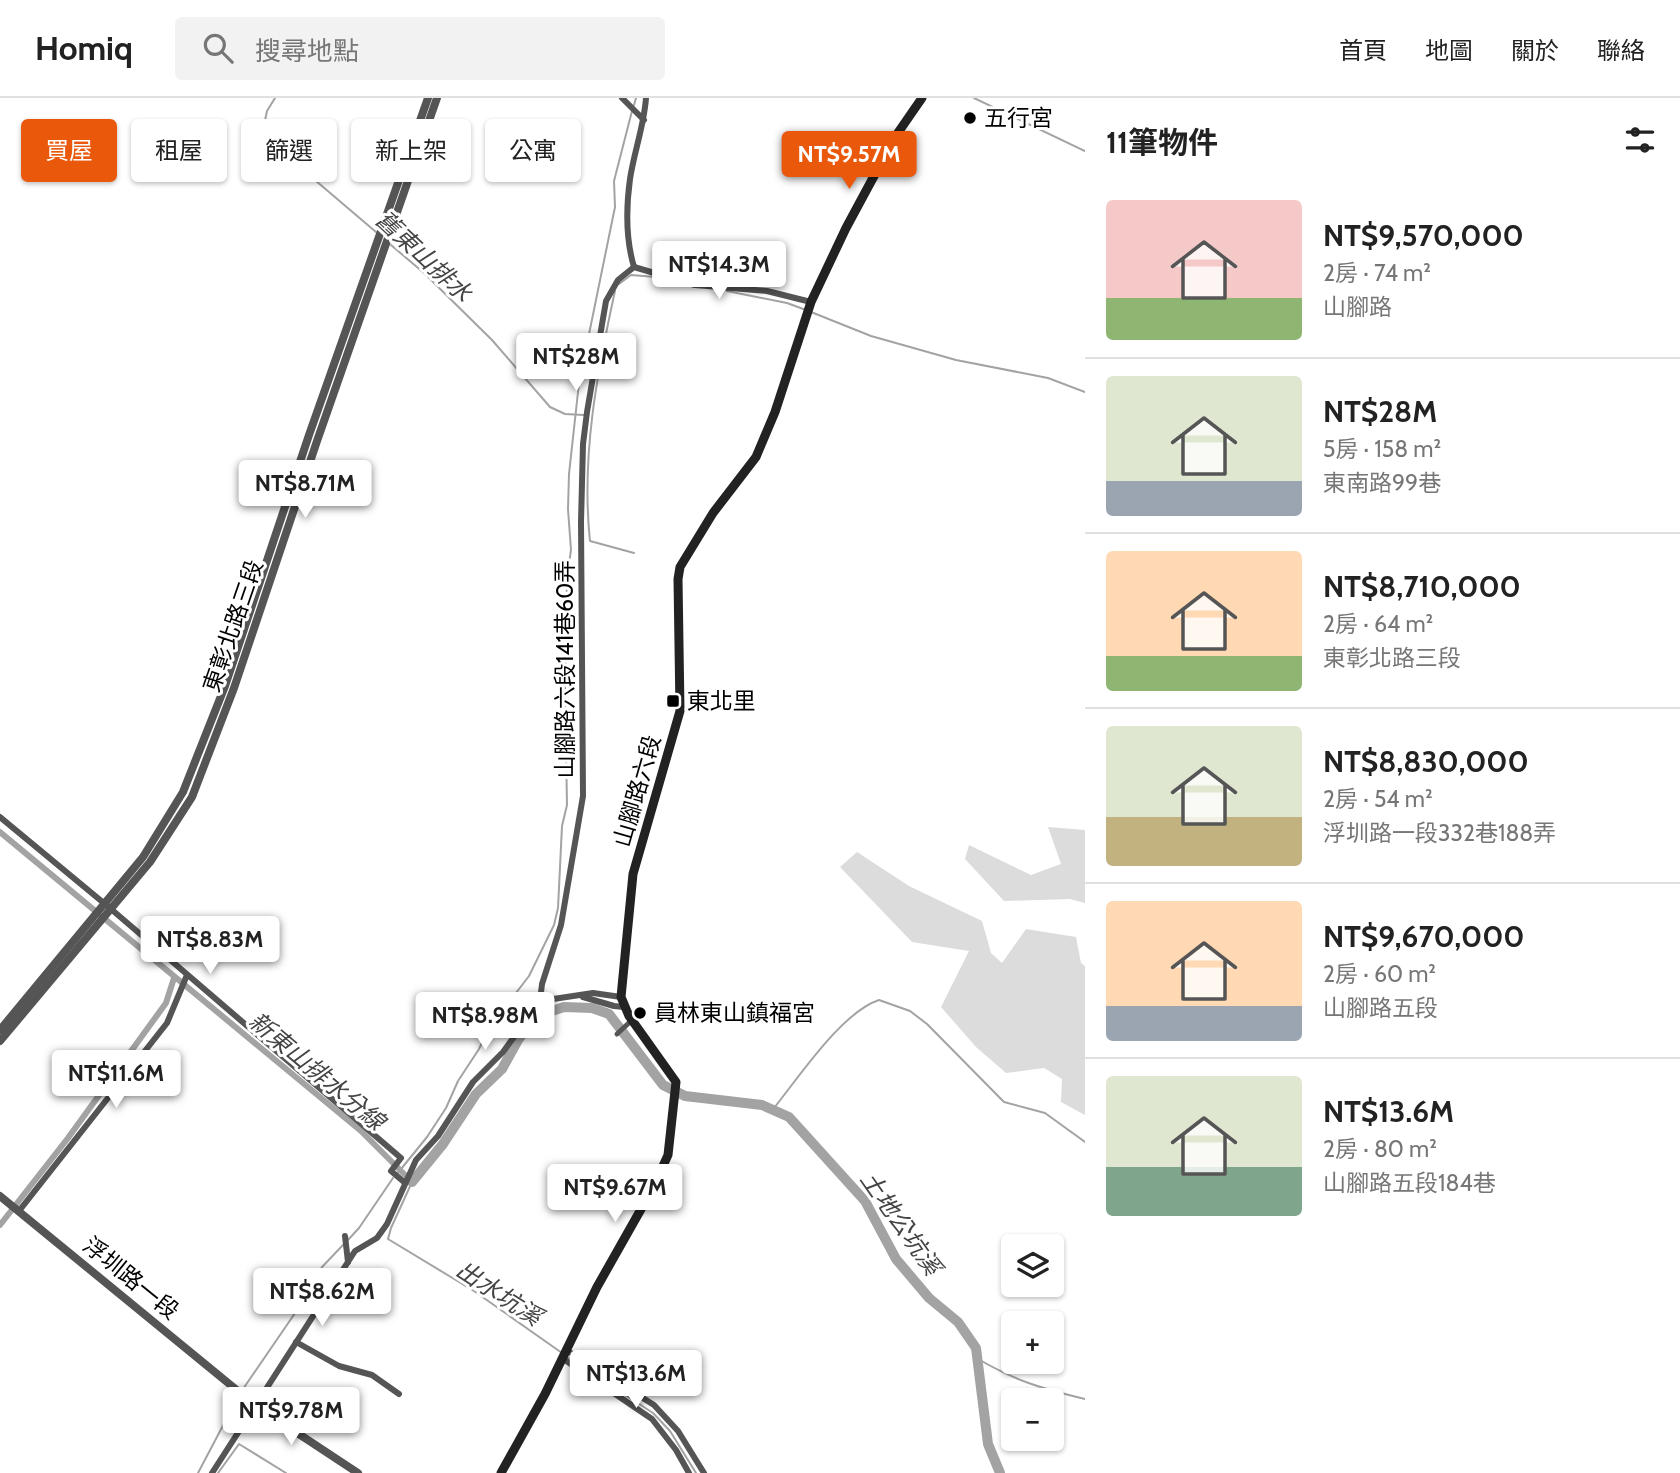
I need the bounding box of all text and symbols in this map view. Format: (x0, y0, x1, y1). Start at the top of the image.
search box (175, 17, 665, 80)
text: Homiq (35, 28, 133, 68)
icon: search (199, 29, 237, 67)
text: 搜尋地點 (255, 35, 359, 67)
text: 首頁 (1339, 36, 1387, 65)
text: 地圖 (1425, 36, 1473, 65)
text: 關於 (1511, 36, 1559, 65)
text: 聯絡 (1597, 36, 1645, 65)
place label: 五行宮 (984, 104, 1053, 132)
marker: 五行宮 (962, 110, 978, 126)
chip: 買屋 (21, 119, 117, 182)
chip: 租屋 (131, 119, 227, 182)
chip: 篩選 (241, 119, 337, 182)
chip: 新上架 (351, 119, 471, 182)
chip: 公寓 (485, 119, 581, 182)
icon: filters (1621, 121, 1659, 159)
text: 11筆物件 (1106, 124, 1218, 161)
pin: NT$9.57M (777, 132, 921, 191)
text: NT$9.57M (798, 140, 900, 168)
water label: 舊東山排水 (370, 204, 479, 308)
text: NT$9,570,000 (1323, 217, 1524, 254)
icon: home (1162, 228, 1246, 312)
pin: NT$14.3M (647, 242, 791, 301)
text: NT$14.3M (668, 250, 770, 278)
text: 2房 · 74 m² (1323, 259, 1431, 287)
text: 山腳路 (1323, 293, 1392, 321)
pin: NT$28M (519, 334, 633, 393)
text: NT$28M (532, 342, 620, 370)
text: NT$28M (1323, 393, 1437, 430)
icon: home (1162, 404, 1246, 488)
text: 5房 · 158 m² (1323, 435, 1441, 463)
pin: NT$8.71M (233, 460, 377, 520)
text: NT$8.71M (255, 469, 355, 497)
text: 東南路99巷 (1323, 469, 1441, 497)
street label: 東彰北路三段 (197, 556, 269, 696)
street label: 山腳路六段141巷60弄 (551, 560, 579, 778)
text: NT$8,710,000 (1323, 568, 1521, 605)
icon: home (1162, 579, 1246, 663)
text: 2房 · 64 m² (1323, 610, 1433, 638)
text: 東彰北路三段 (1323, 644, 1461, 672)
place label: 東北里 (687, 687, 756, 715)
marker: 東北里 (665, 693, 681, 709)
street label: 山腳路六段 (608, 732, 666, 850)
text: NT$8,830,000 (1323, 743, 1529, 780)
icon: home (1162, 754, 1246, 838)
text: 2房 · 54 m² (1323, 785, 1433, 813)
text: 浮圳路一段332巷188弄 (1323, 819, 1556, 847)
pin: NT$8.83M (138, 916, 282, 976)
text: NT$9,670,000 (1323, 918, 1525, 955)
text: NT$8.83M (157, 925, 263, 953)
icon: home (1162, 929, 1246, 1013)
text: 2房 · 60 m² (1323, 960, 1436, 988)
pin: NT$8.98M (413, 992, 557, 1052)
text: 山腳路五段 (1323, 994, 1438, 1022)
place label: 員林東山鎮福宮 (654, 999, 815, 1027)
text: NT$8.98M (432, 1001, 538, 1029)
marker: 員林東山鎮福宮 (632, 1005, 648, 1021)
water label: 新東山排水分線 (243, 1006, 393, 1138)
pin: NT$11.6M (44, 1051, 188, 1110)
text: NT$11.6M (68, 1059, 164, 1087)
text: NT$13.6M (1323, 1093, 1454, 1130)
icon: home (1162, 1104, 1246, 1188)
text: 2房 · 80 m² (1323, 1135, 1437, 1163)
pin: NT$9.67M (543, 1164, 687, 1224)
water label: 土地公坑溪 (855, 1166, 949, 1283)
text: 山腳路五段184巷 (1323, 1169, 1496, 1197)
text: NT$9.67M (563, 1173, 667, 1201)
street label: 浮圳路一段 (78, 1231, 184, 1325)
map controls (1001, 1234, 1064, 1451)
button: layers (1001, 1234, 1064, 1297)
water label: 出水坑溪 (451, 1255, 550, 1333)
pin: NT$8.62M (250, 1268, 394, 1328)
text: NT$8.62M (269, 1277, 375, 1305)
button: + (1001, 1311, 1064, 1374)
pin: NT$13.6M (564, 1350, 708, 1410)
text: NT$13.6M (586, 1359, 686, 1387)
pin: NT$9.78M (219, 1388, 363, 1447)
button: − (1001, 1388, 1064, 1451)
text: NT$9.78M (239, 1396, 343, 1424)

